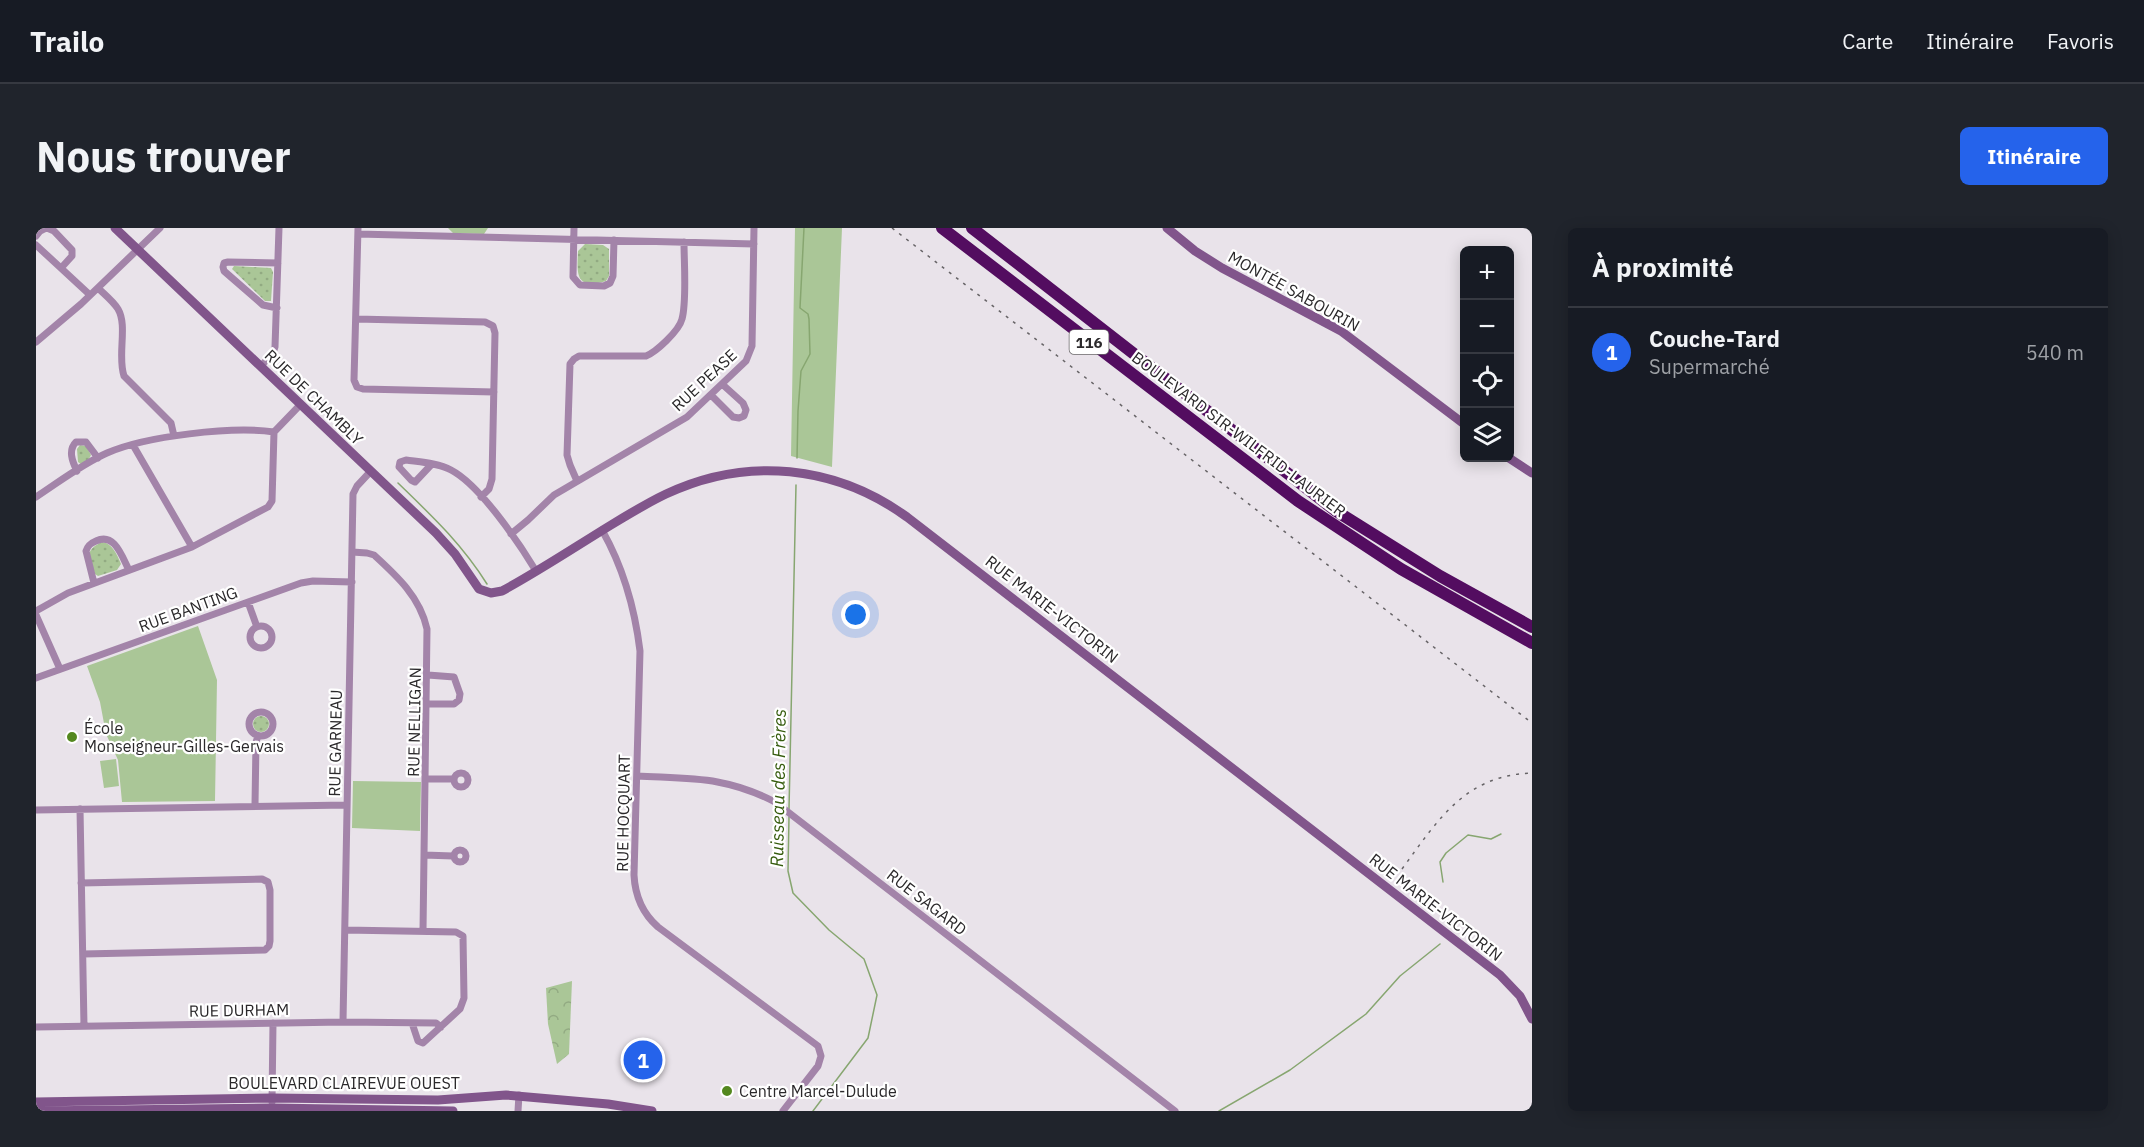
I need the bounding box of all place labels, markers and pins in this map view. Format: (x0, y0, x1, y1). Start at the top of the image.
place label: École Monseigneur-Gilles-Gervais (84, 717, 284, 756)
marker: École Monseigneur-Gilles-Gervais (65, 730, 79, 744)
pin: 1 (624, 1038, 662, 1082)
place label: Centre Marcel-Dulude (739, 1081, 897, 1101)
marker: Centre Marcel-Dulude (720, 1084, 734, 1098)

